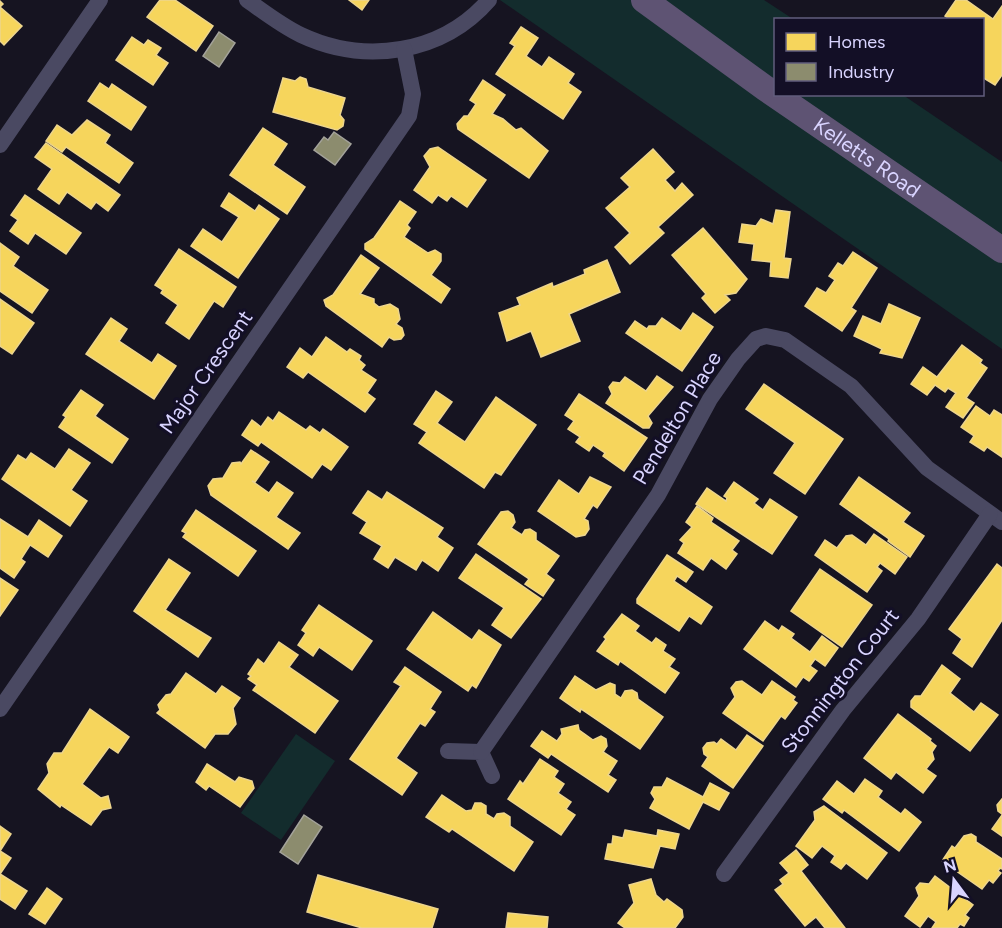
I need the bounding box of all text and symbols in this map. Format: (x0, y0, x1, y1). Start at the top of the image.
legend (774, 18, 984, 96)
text: Homes (828, 31, 886, 53)
text: Industry (828, 61, 895, 83)
street label: Kelletts Road (809, 112, 925, 203)
street label: Major Crescent (154, 305, 257, 438)
street label: Pendelton Place (627, 347, 726, 489)
street label: Stonnington Court (775, 603, 904, 758)
north arrow (924, 850, 984, 910)
text: N (941, 855, 959, 877)

